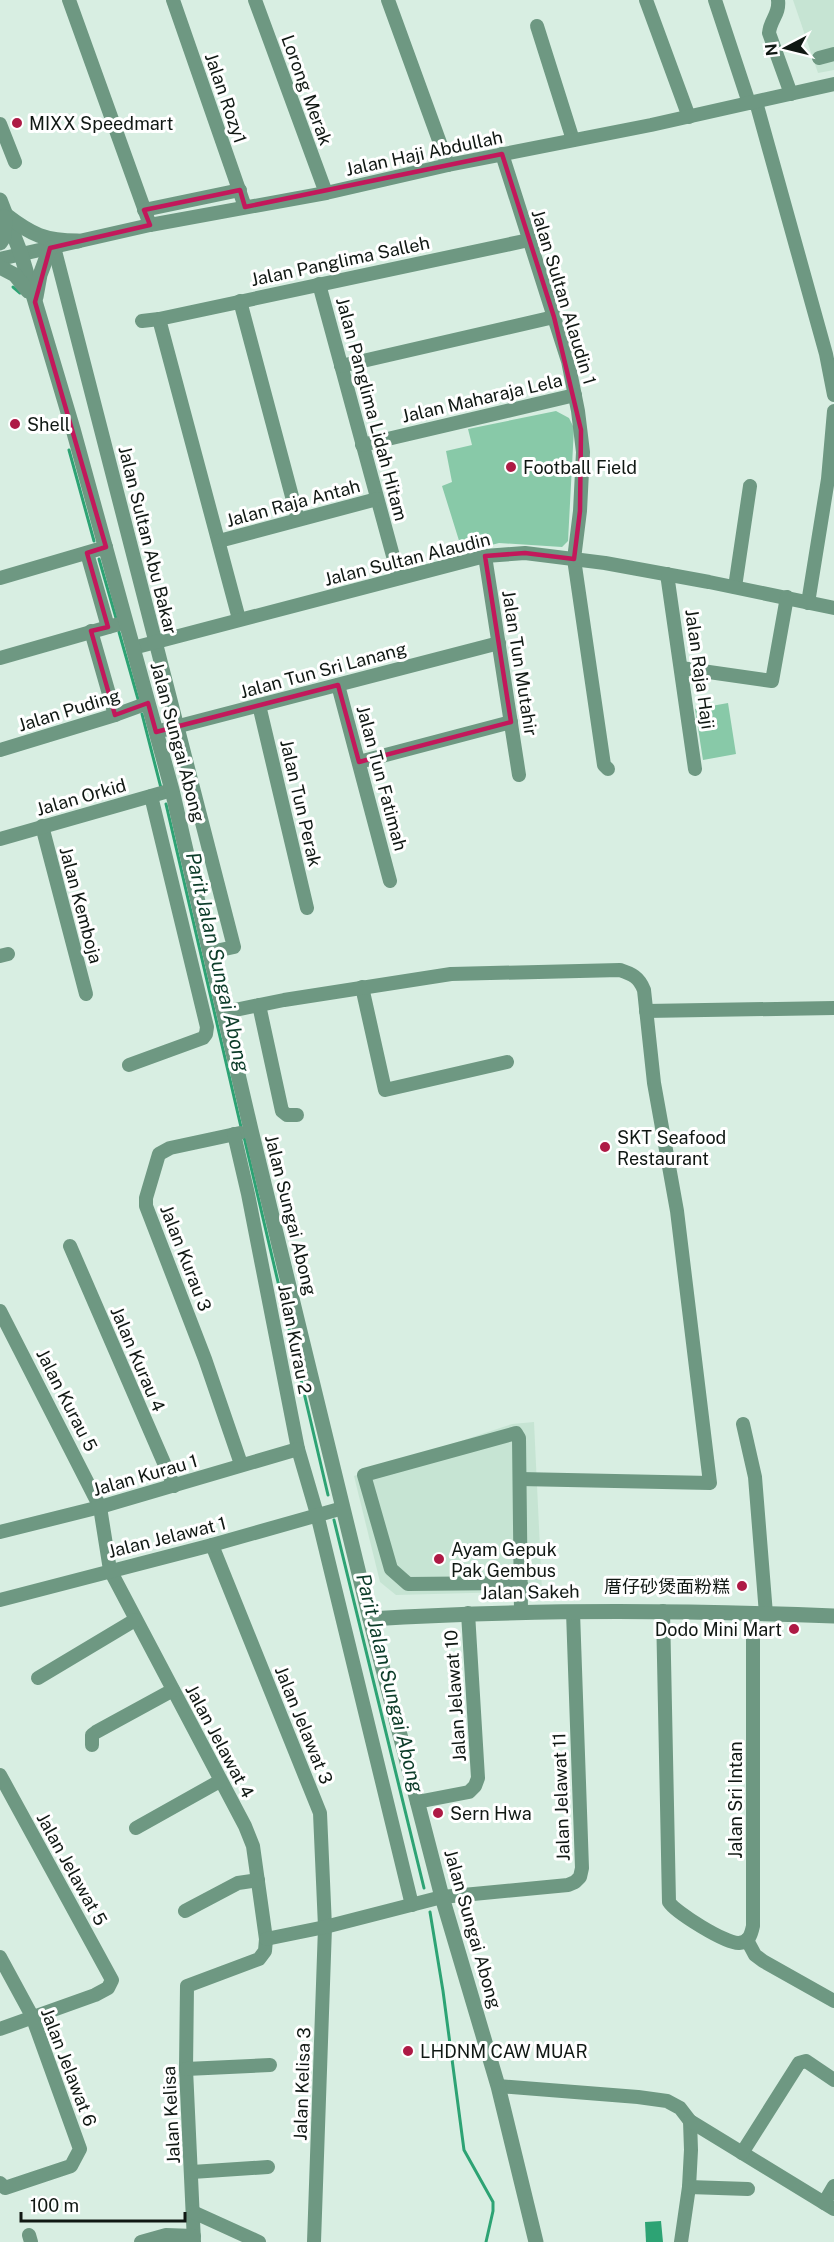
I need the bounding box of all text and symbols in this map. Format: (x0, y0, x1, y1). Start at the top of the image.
north arrow (756, 18, 816, 78)
street label: Lorong Merak (277, 32, 337, 148)
text: N (761, 42, 782, 57)
street label: Jalan Rozy1 (201, 50, 251, 146)
place label: MIXX Speedmart (29, 113, 173, 134)
marker: MIXX Speedmart (10, 116, 24, 130)
street label: Jalan Haji Abdullah (344, 126, 504, 180)
street label: Jalan Sultan Alaudin 1 (527, 207, 601, 387)
street label: Jalan Panglima Salleh (249, 232, 431, 290)
street label: Jalan Panglima Lidah Hitam (332, 295, 412, 523)
street label: Jalan Maharaja Lela (400, 369, 564, 427)
place label: Shell (27, 414, 70, 435)
marker: Shell (8, 417, 22, 431)
street label: Jalan Sultan Abu Bakar (114, 444, 182, 636)
place label: Football Field (523, 457, 637, 478)
marker: Football Field (504, 460, 518, 474)
street label: Jalan Raja Antah (224, 475, 362, 531)
street label: Jalan Sultan Alaudin (322, 528, 492, 590)
street label: Jalan Tun Mutahir (498, 589, 542, 737)
street label: Jalan Raja Haji (681, 608, 719, 730)
street label: Jalan Tun Sri Lanang (237, 638, 409, 702)
street label: Jalan Sungai Abong (146, 660, 210, 824)
street label: Jalan Puding (15, 684, 123, 736)
street label: Jalan Tun Fatimah (353, 703, 411, 853)
street label: Jalan Tun Perak (276, 737, 326, 869)
street label: Jalan Orkid (34, 774, 128, 820)
street label: Jalan Kemboja (55, 844, 107, 966)
water label: Parit Jalan Sungai Abong (181, 850, 255, 1074)
place label: SKT Seafood Restaurant (617, 1127, 726, 1169)
street label: Jalan Sungai Abong (261, 1132, 321, 1298)
marker: SKT Seafood Restaurant (598, 1140, 612, 1154)
street label: Jalan Kurau 3 (156, 1202, 216, 1314)
street label: Jalan Kurau 2 (274, 1282, 316, 1396)
street label: Jalan Kurau 4 (106, 1303, 170, 1415)
street label: Jalan Kurau 5 (32, 1345, 102, 1455)
street label: Jalan Kurau 1 (90, 1450, 200, 1500)
street label: Jalan Jelawat 1 (106, 1512, 228, 1562)
place label: Ayam Gepuk Pak Gembus (451, 1539, 557, 1581)
marker: Ayam Gepuk Pak Gembus (432, 1552, 446, 1566)
water label: Parit Jalan Sungai Abong (351, 1571, 429, 1795)
place label: 厝仔砂煲面粉糕 (604, 1576, 730, 1597)
marker: 厝仔砂煲面粉糕 (735, 1579, 749, 1593)
street label: Jalan Sakeh (480, 1581, 580, 1603)
place label: Dodo Mini Mart (655, 1619, 782, 1640)
marker: Dodo Mini Mart (787, 1622, 801, 1636)
street label: Jalan Jelawat 10 (440, 1629, 470, 1763)
street label: Jalan Jelawat 3 (271, 1663, 337, 1787)
street label: Jalan Jelawat 4 (181, 1681, 259, 1801)
street label: Jalan Jelawat 11 (548, 1732, 574, 1862)
street label: Jalan Sri Intan (725, 1741, 746, 1859)
place label: Sern Hwa (450, 1803, 532, 1824)
marker: Sern Hwa (431, 1806, 445, 1820)
street label: Jalan Jelawat 5 (32, 1809, 112, 1929)
street label: Jalan Sungai Abong (440, 1847, 506, 2011)
street label: Jalan Jelawat 6 (37, 2005, 101, 2129)
street label: Jalan Kelisa 3 (290, 2027, 314, 2141)
place label: LHDNM CAW MUAR (420, 2041, 588, 2062)
marker: LHDNM CAW MUAR (401, 2044, 415, 2058)
street label: Jalan Kelisa (158, 2066, 184, 2164)
scale bar (21, 2185, 184, 2223)
text: 100 m (30, 2195, 79, 2216)

